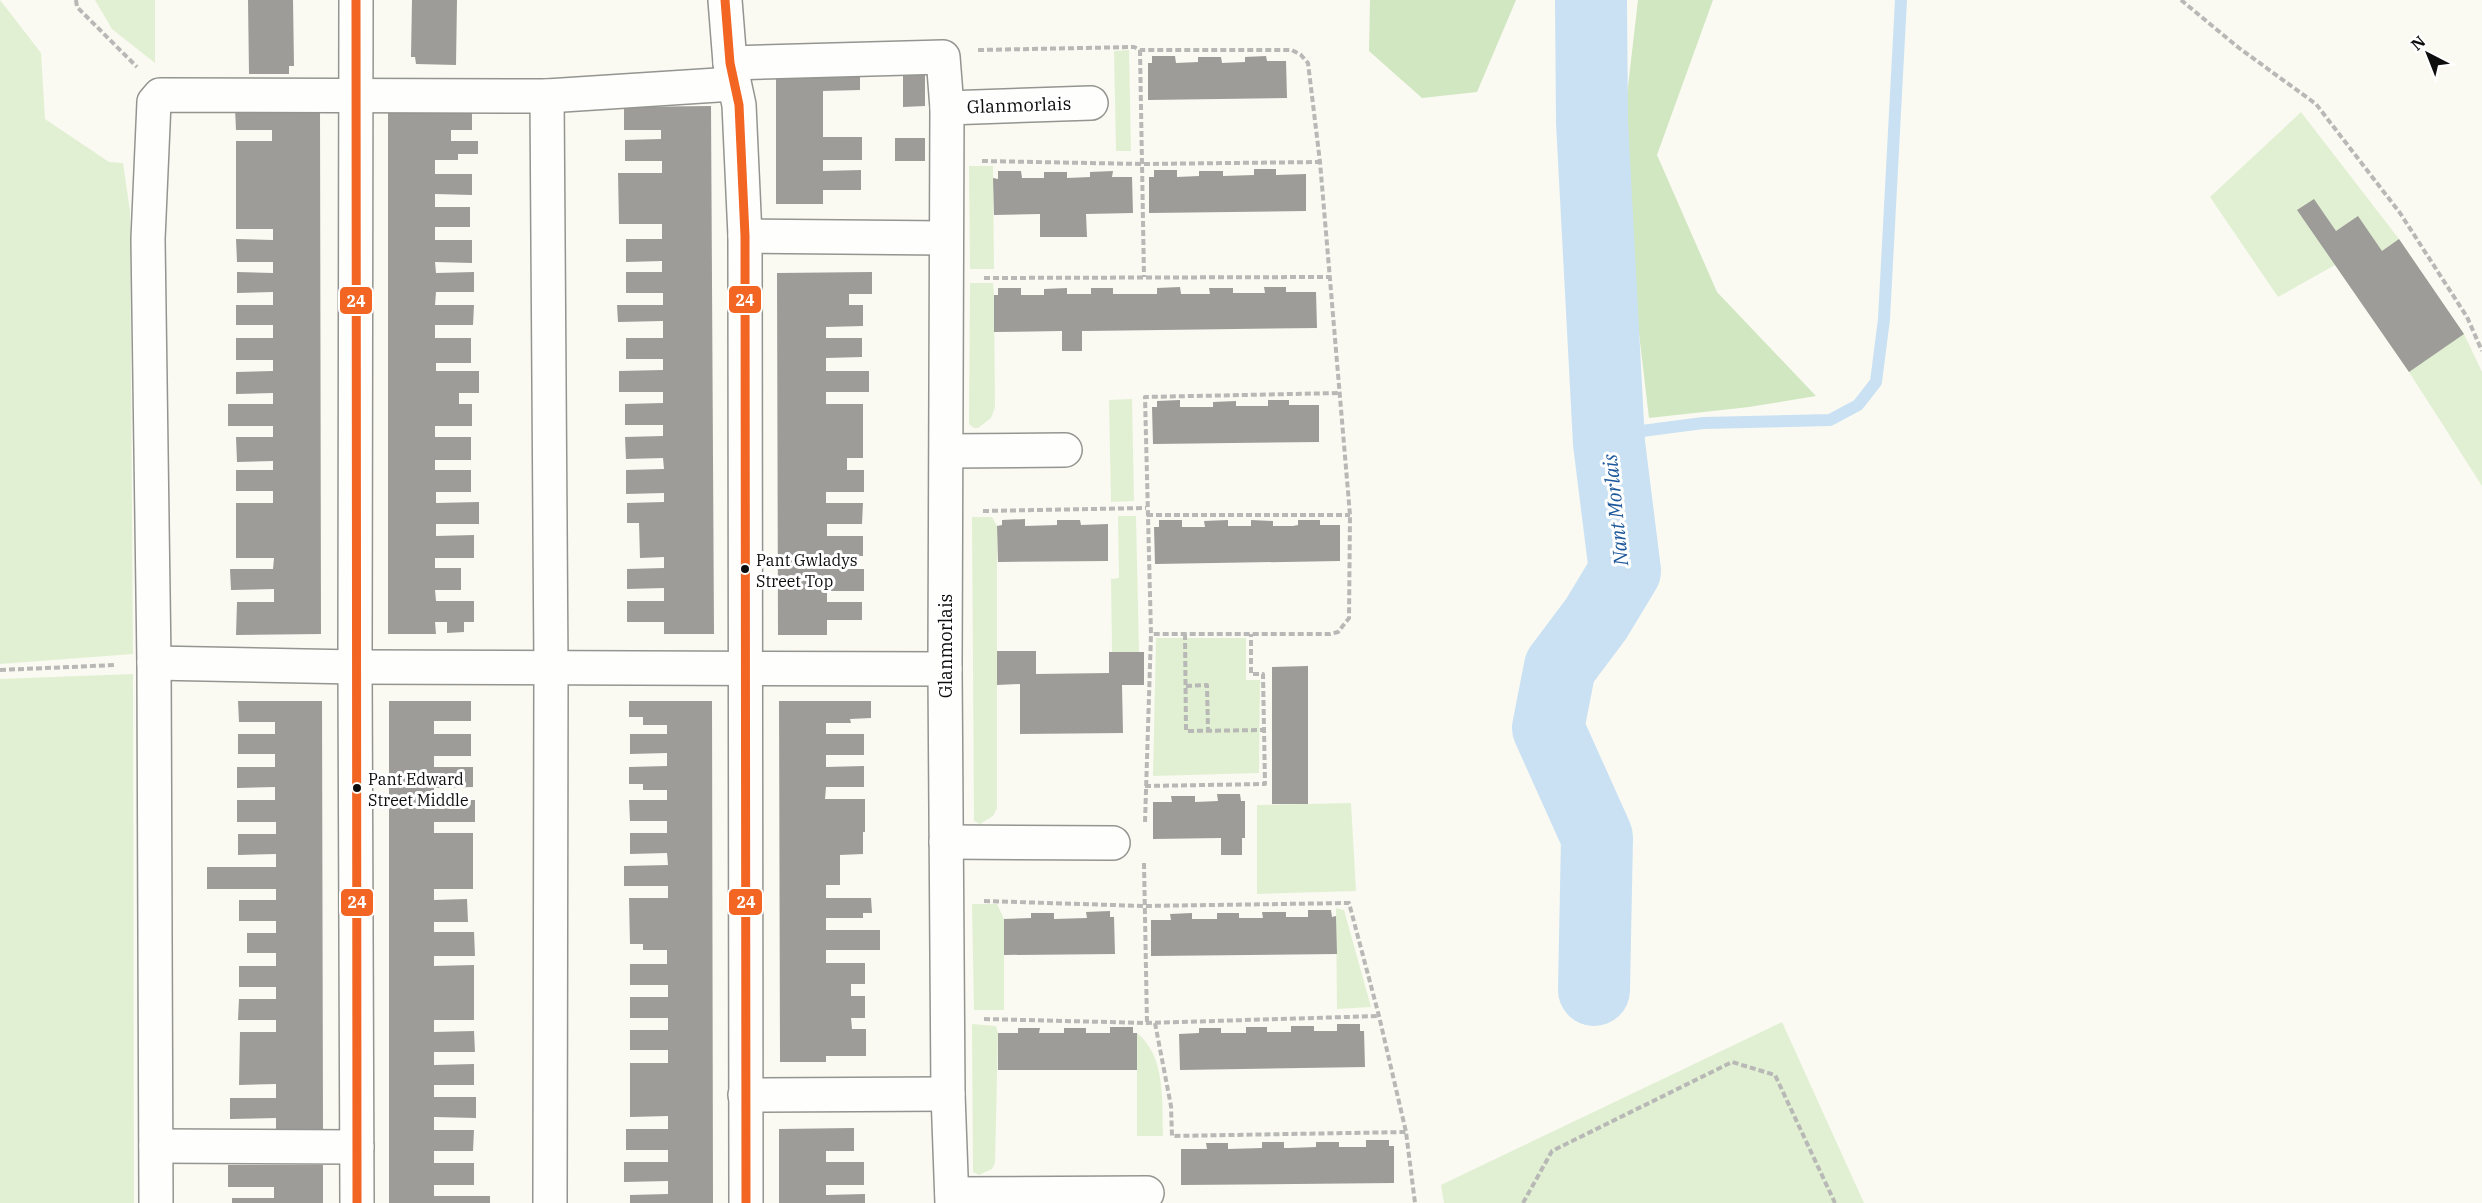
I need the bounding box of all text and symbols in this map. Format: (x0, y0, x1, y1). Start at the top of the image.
north arrow (2398, 24, 2458, 84)
text: N (2407, 31, 2429, 55)
street label: Glanmorlais (966, 92, 1072, 118)
line badge: 24 (728, 285, 762, 314)
line badge: 24 (339, 286, 373, 315)
text: 24 (735, 290, 755, 310)
text: 24 (346, 291, 366, 311)
water label: Nant Morlais (1596, 452, 1634, 568)
place label: Pant Gwladys Street Top (756, 550, 858, 591)
marker: Pant Gwladys Street Top (739, 563, 751, 575)
street label: Glanmorlais (934, 594, 957, 698)
place label: Pant Edward Street Middle (368, 769, 468, 810)
marker: Pant Edward Street Middle (351, 782, 363, 794)
line badge: 24 (340, 888, 374, 917)
line badge: 24 (728, 888, 763, 916)
text: 24 (347, 892, 367, 912)
text: 24 (736, 892, 756, 912)

